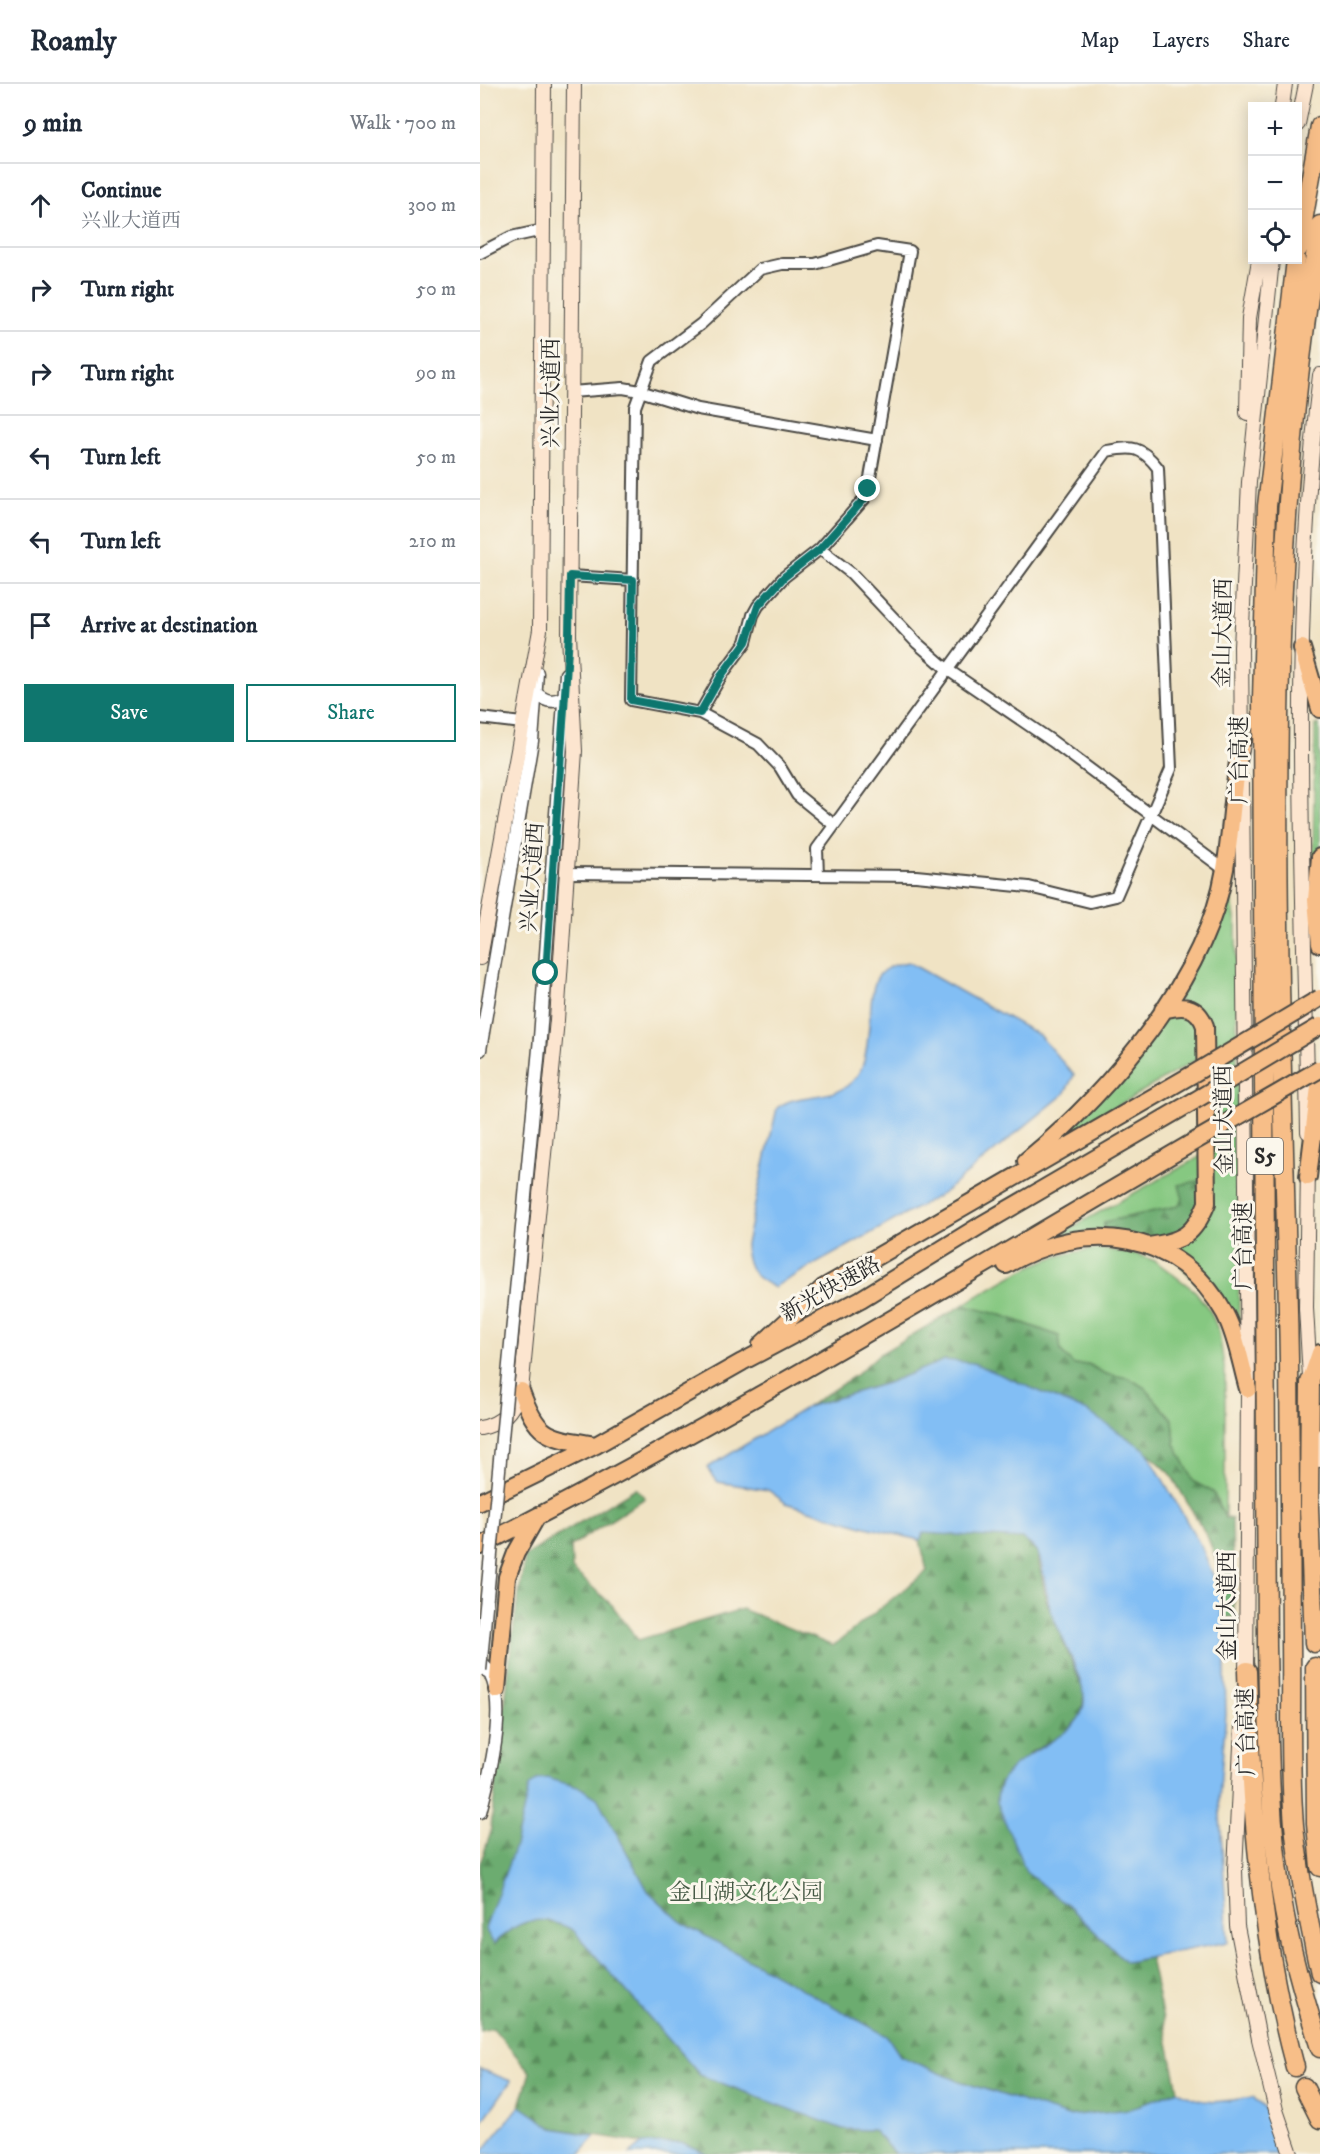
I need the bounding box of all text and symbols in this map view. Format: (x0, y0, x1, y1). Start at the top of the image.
text: Roamly (30, 24, 116, 59)
text: Map (1080, 28, 1119, 54)
text: Layers (1152, 28, 1210, 54)
text: Share (1243, 28, 1290, 54)
map controls (1248, 102, 1302, 264)
button: + (1248, 102, 1302, 156)
text: 9 min (24, 107, 82, 140)
text: Walk · 700 m (350, 111, 456, 136)
button: − (1248, 156, 1302, 210)
text: Continue (81, 177, 162, 204)
icon: ahead (24, 189, 57, 222)
text: 300 m (408, 193, 456, 218)
text: 兴业大道西 (81, 209, 181, 234)
button: locate (1248, 210, 1302, 264)
icon: right (24, 273, 57, 306)
text: Turn right (81, 276, 174, 303)
text: 50 m (416, 277, 456, 302)
street label: 兴业大道西 (538, 338, 565, 448)
icon: right (24, 357, 57, 390)
text: Turn right (81, 360, 174, 387)
text: 90 m (416, 361, 456, 386)
icon: left (24, 441, 57, 474)
text: Turn left (81, 444, 161, 471)
text: 50 m (416, 445, 456, 470)
route end (854, 475, 880, 501)
icon: left (24, 525, 57, 558)
text: Turn left (81, 528, 161, 555)
text: 210 m (409, 529, 456, 554)
street label: 金山大道西 (1209, 578, 1238, 688)
icon: arrive (24, 609, 57, 642)
text: Arrive at destination (81, 612, 258, 639)
button: Save (24, 684, 234, 742)
button: Share (246, 684, 456, 742)
street label: 广台高速 (1226, 716, 1253, 804)
street label: 兴业大道西 (515, 821, 550, 933)
route start (532, 959, 558, 985)
street label: 金山大道西 (1210, 1065, 1239, 1175)
road number: S5 (1247, 1138, 1283, 1174)
street label: 广台高速 (1230, 1202, 1257, 1290)
street label: 新光快速路 (776, 1251, 885, 1328)
street label: 金山大道西 (1214, 1551, 1241, 1661)
street label: 广台高速 (1232, 1688, 1261, 1776)
park label: 金山湖文化公园 (669, 1879, 823, 1906)

